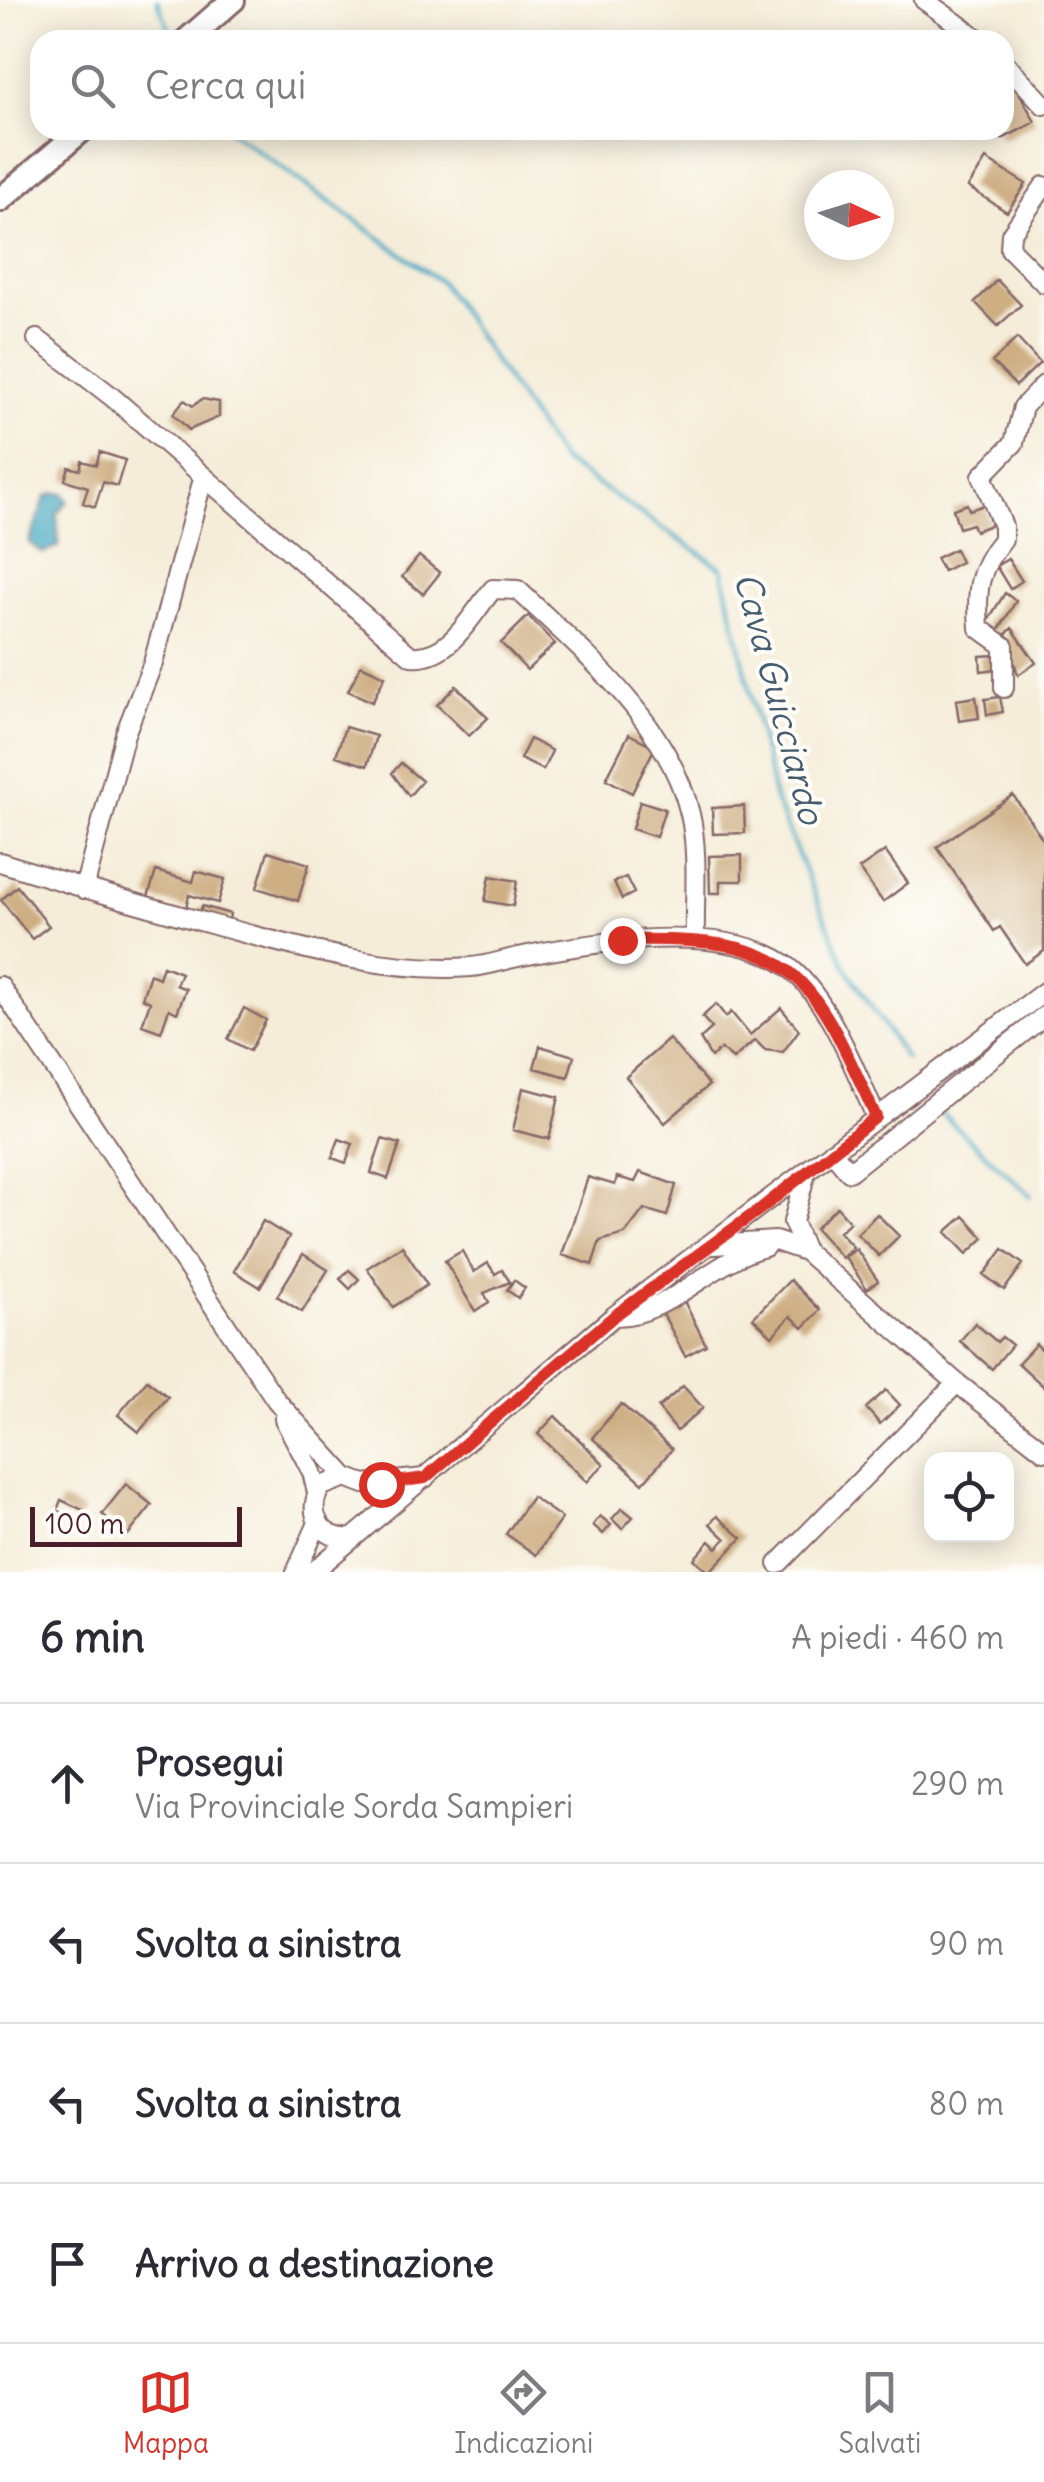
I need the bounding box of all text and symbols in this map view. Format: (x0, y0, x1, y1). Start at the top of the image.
search box (30, 30, 1014, 140)
icon: search (65, 58, 120, 113)
text: Cerca qui (145, 62, 306, 109)
north arrow (804, 170, 894, 260)
water label: Cava Guicciardo (725, 567, 835, 831)
route end (600, 918, 646, 964)
map controls (924, 1452, 1014, 1542)
button: locate (924, 1452, 1014, 1542)
route start (359, 1462, 405, 1508)
scale bar (30, 1502, 242, 1546)
text: 100 m (45, 1506, 124, 1542)
text: 6 min (40, 1611, 145, 1663)
text: A piedi · 460 m (791, 1617, 1004, 1658)
text: Prosegui (135, 1739, 284, 1786)
icon: ahead (40, 1756, 95, 1811)
text: 290 m (911, 1763, 1004, 1804)
text: Via Provinciale Sorda Sampieri (135, 1786, 573, 1827)
icon: left (40, 1916, 95, 1971)
text: Svolta a sinistra (135, 1920, 401, 1967)
text: 90 m (929, 1923, 1004, 1964)
icon: left (40, 2076, 95, 2131)
text: Svolta a sinistra (135, 2080, 401, 2127)
text: 80 m (929, 2083, 1004, 2124)
icon: arrive (40, 2236, 95, 2291)
text: Arrivo a destinazione (135, 2240, 494, 2287)
tab: Mappa (123, 2365, 209, 2461)
tab: Indicazioni (454, 2365, 593, 2461)
tab: Salvati (838, 2365, 921, 2461)

